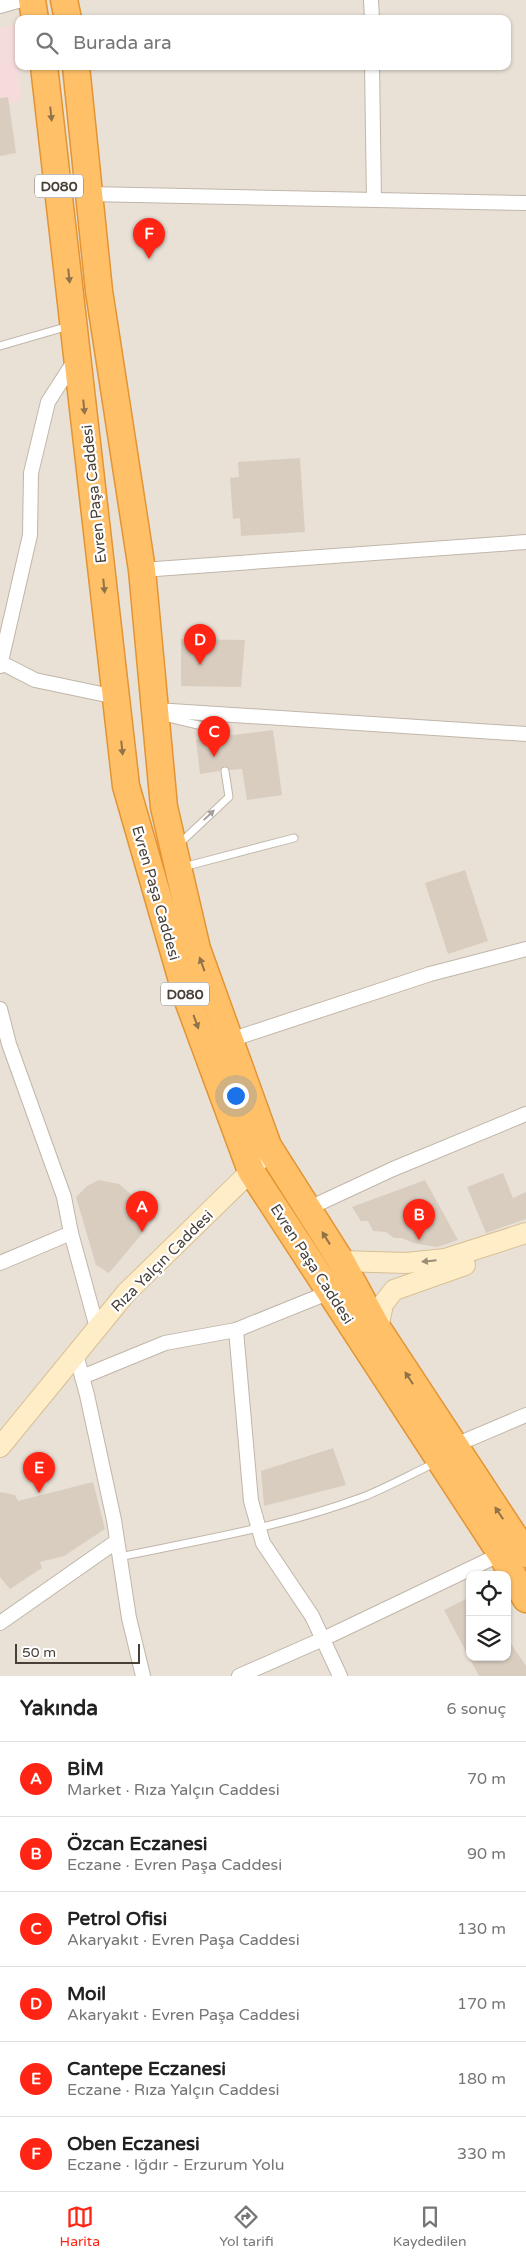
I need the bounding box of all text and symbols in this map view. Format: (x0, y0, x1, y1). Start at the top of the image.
search box (15, 15, 511, 70)
icon: search (33, 29, 61, 57)
text: Burada ara (73, 32, 172, 54)
one-way arrow (47, 107, 55, 123)
road number: D080 (35, 175, 83, 198)
pin: F (133, 218, 165, 259)
one-way arrow (65, 268, 73, 284)
one-way arrow (80, 400, 88, 416)
street label: Evren Paşa Caddesi (78, 424, 110, 564)
one-way arrow (100, 578, 108, 594)
pin: D (184, 624, 216, 665)
pin: C (198, 716, 230, 757)
one-way arrow (118, 740, 126, 756)
one-way arrow (203, 809, 215, 821)
street label: Evren Paşa Caddesi (128, 824, 184, 962)
one-way arrow (198, 956, 206, 971)
road number: D080 (161, 982, 209, 1006)
one-way arrow (193, 1015, 200, 1030)
your location (223, 1083, 249, 1109)
pin: A (126, 1191, 158, 1232)
pin: B (403, 1199, 435, 1240)
street label: Evren Paşa Caddesi (267, 1201, 357, 1327)
street label: Rıza Yalçın Caddesi (107, 1206, 217, 1316)
one-way arrow (321, 1231, 331, 1245)
one-way arrow (421, 1257, 437, 1265)
one-way arrow (404, 1371, 414, 1384)
pin: E (23, 1452, 55, 1493)
one-way arrow (494, 1506, 504, 1520)
map controls (466, 1571, 511, 1661)
button: locate (466, 1571, 511, 1616)
button: layers (466, 1616, 511, 1661)
scale bar (15, 1641, 140, 1664)
text: 50 m (22, 1644, 56, 1661)
text: Yakında (20, 1696, 98, 1721)
text: 6 sonuç (446, 1699, 506, 1719)
text: BİM (67, 1758, 104, 1780)
text: A (30, 1769, 42, 1789)
text: 70 m (467, 1769, 506, 1789)
text: Market · Rıza Yalçın Caddesi (67, 1780, 280, 1800)
text: Özcan Eczanesi (67, 1833, 208, 1855)
text: B (30, 1844, 42, 1864)
text: 90 m (467, 1844, 506, 1864)
text: Eczane · Evren Paşa Caddesi (67, 1855, 282, 1875)
text: Petrol Ofisi (67, 1908, 167, 1930)
text: C (30, 1919, 42, 1939)
text: 130 m (457, 1919, 506, 1939)
text: Akaryakıt · Evren Paşa Caddesi (67, 1930, 300, 1950)
text: Moil (67, 1983, 106, 2005)
text: D (30, 1994, 42, 2014)
text: 170 m (457, 1994, 506, 2014)
text: Akaryakıt · Evren Paşa Caddesi (67, 2005, 300, 2025)
text: Cantepe Eczanesi (67, 2058, 226, 2080)
text: E (31, 2069, 41, 2089)
text: 180 m (457, 2069, 506, 2089)
text: Eczane · Rıza Yalçın Caddesi (67, 2080, 280, 2100)
text: Oben Eczanesi (67, 2133, 200, 2155)
text: F (31, 2144, 41, 2164)
text: 330 m (457, 2144, 506, 2164)
text: Eczane · Iğdır - Erzurum Yolu (67, 2155, 284, 2175)
tab: Harita (60, 2203, 100, 2250)
tab: Yol tarifi (219, 2203, 274, 2250)
tab: Kaydedilen (393, 2203, 466, 2250)

